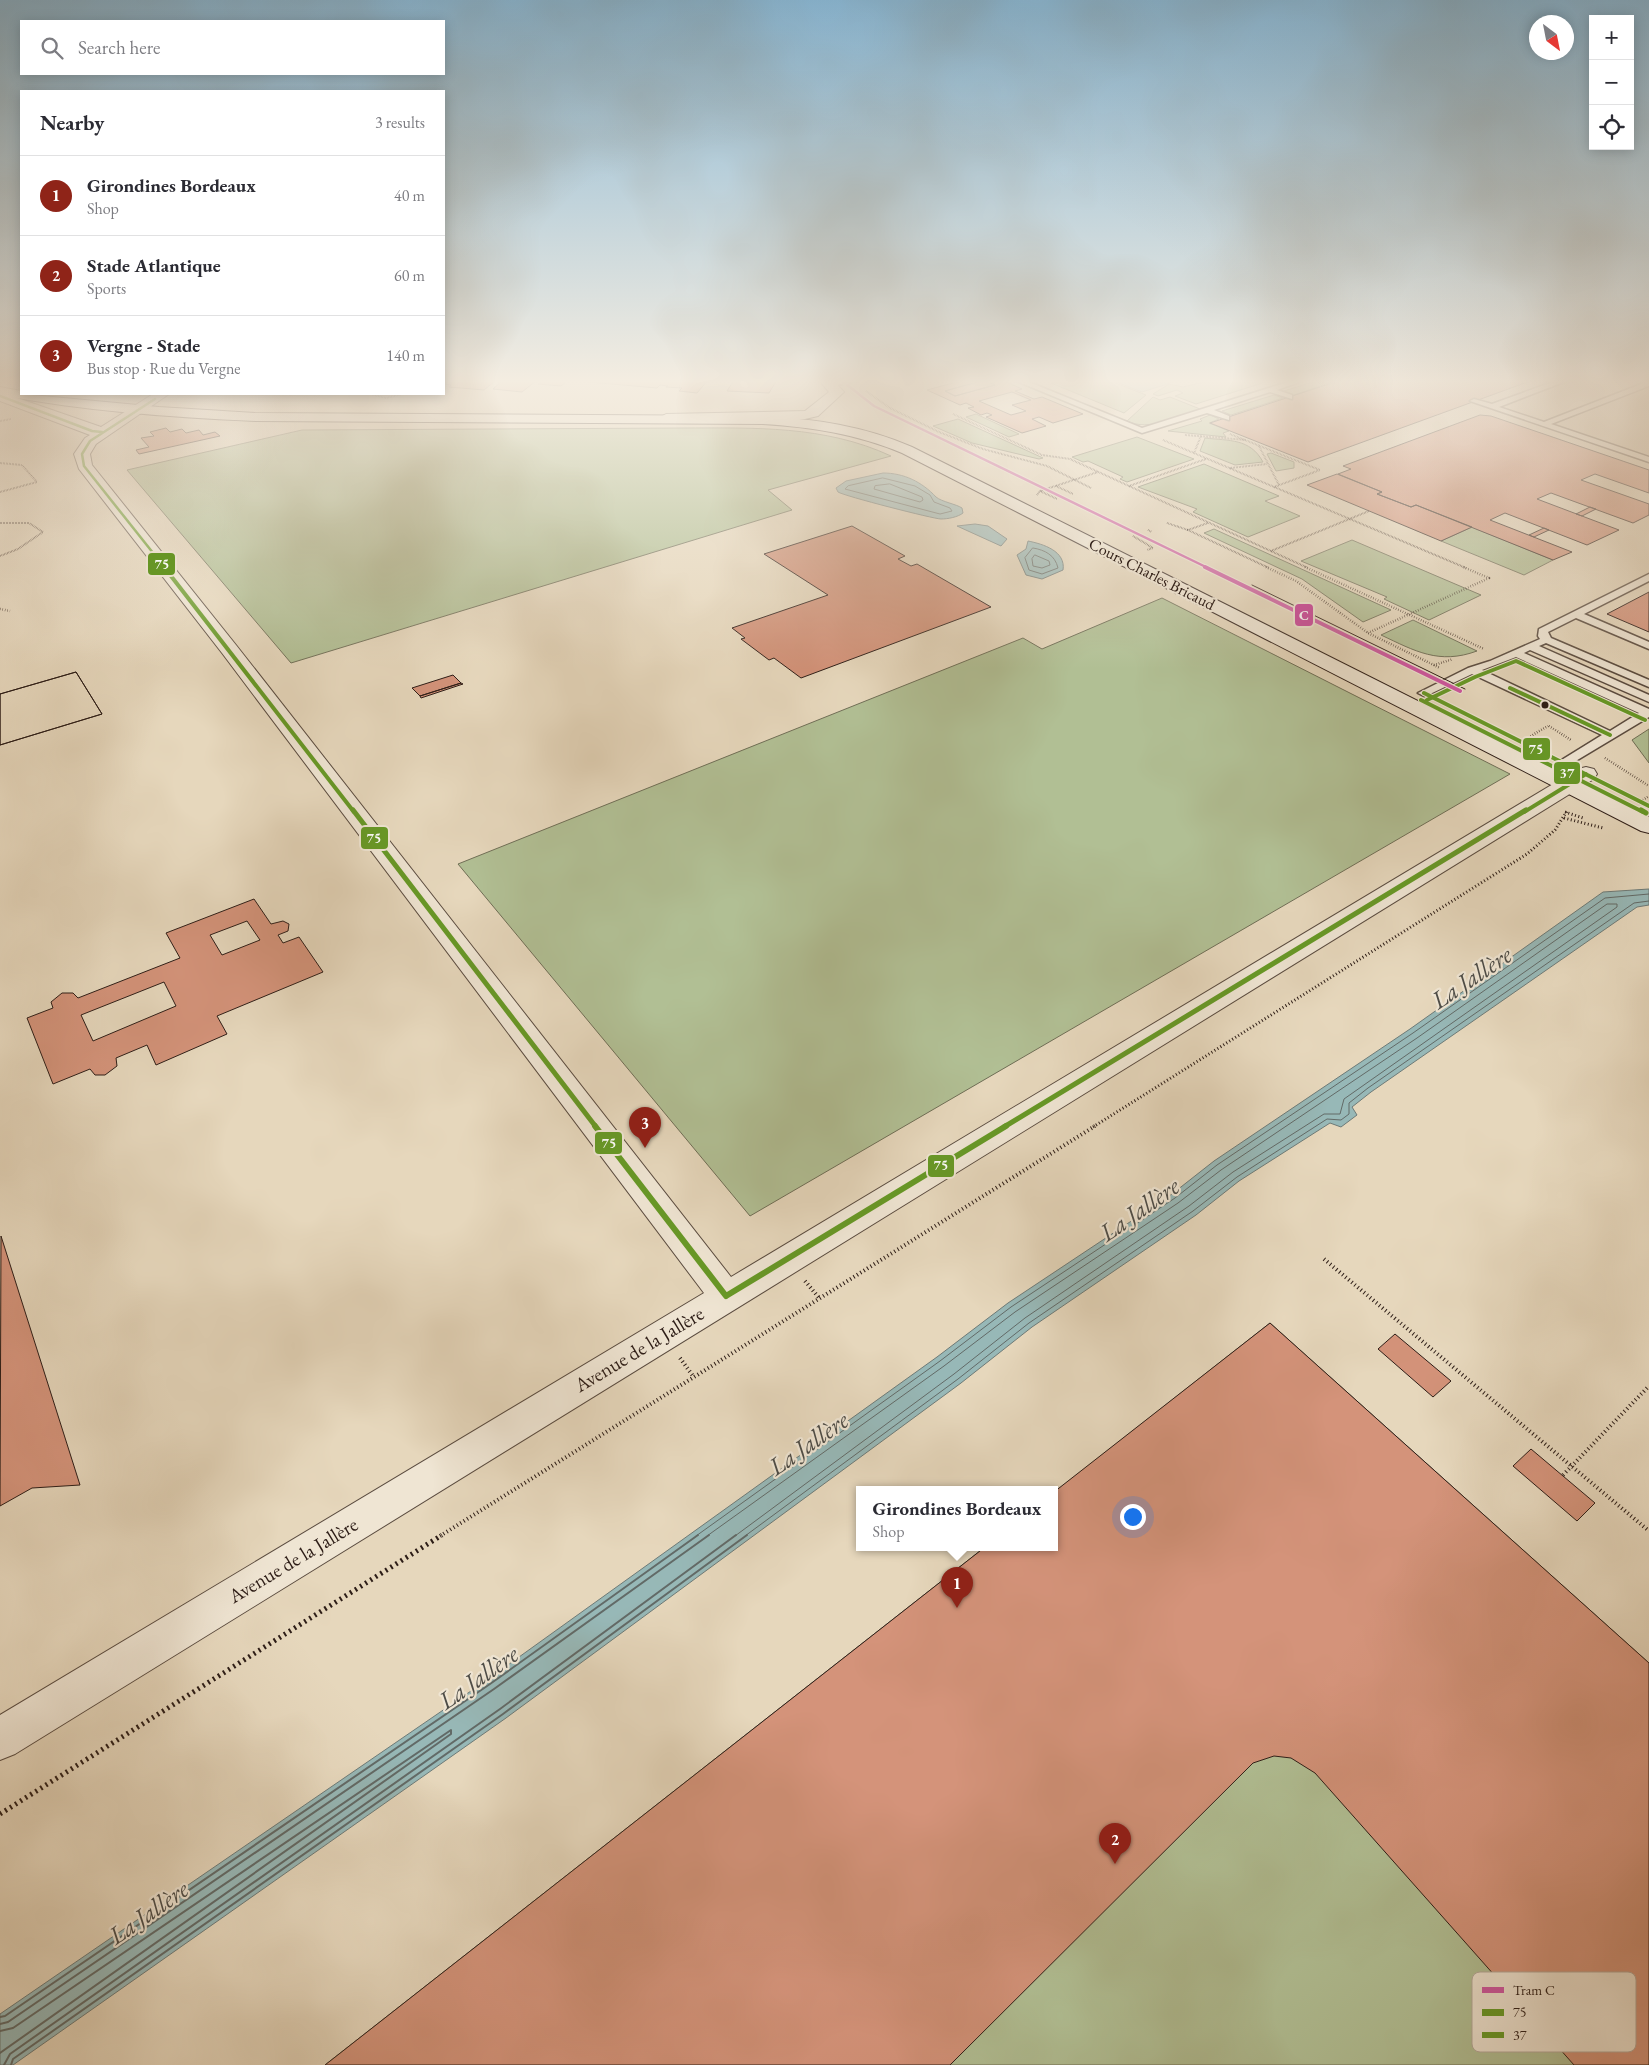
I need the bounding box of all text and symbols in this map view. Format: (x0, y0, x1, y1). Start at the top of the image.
north arrow (1529, 15, 1574, 60)
map controls (1589, 15, 1634, 150)
button: + (1589, 15, 1634, 60)
search box (20, 20, 445, 75)
icon: search (38, 34, 66, 62)
text: Search here (78, 35, 160, 60)
button: − (1589, 60, 1634, 105)
button: locate (1589, 105, 1634, 150)
text: Nearby (40, 109, 104, 136)
text: 3 results (375, 112, 425, 133)
text: Girondines Bordeaux (87, 173, 256, 198)
text: 1 (52, 185, 60, 206)
text: 40 m (394, 185, 425, 206)
text: Shop (87, 198, 119, 219)
text: Stade Atlantique (87, 253, 221, 278)
text: 2 (52, 265, 60, 286)
text: 60 m (394, 265, 425, 286)
text: Sports (87, 278, 126, 299)
text: Vergne - Stade (87, 333, 200, 358)
text: 3 (52, 345, 60, 366)
text: 140 m (386, 345, 425, 366)
text: Bus stop · Rue du Vergne (87, 358, 241, 379)
street label: Cours Charles Bricaud (1085, 533, 1220, 615)
line badge: 75 (147, 552, 176, 576)
text: 75 (155, 555, 169, 573)
line badge: C (1294, 603, 1314, 627)
text: C (1299, 606, 1309, 624)
unlabelled marker (1540, 700, 1550, 710)
line badge: 75 (1522, 737, 1551, 761)
text: 75 (1529, 740, 1543, 758)
line badge: 37 (1553, 761, 1581, 785)
text: 37 (1560, 764, 1575, 782)
line badge: 75 (360, 826, 389, 850)
text: 75 (367, 829, 381, 847)
water label: La Jallère (1423, 938, 1518, 1016)
pin: 3 (629, 1107, 661, 1148)
line badge: 75 (594, 1131, 623, 1155)
text: 75 (602, 1134, 616, 1152)
line badge: 75 (927, 1154, 955, 1178)
text: 75 (934, 1156, 948, 1174)
water label: La Jallère (1092, 1169, 1186, 1249)
street label: Avenue de la Jallère (569, 1300, 709, 1398)
water label: La Jallère (761, 1403, 855, 1483)
popup (856, 1486, 1058, 1551)
text: Girondines Bordeaux (873, 1496, 1041, 1521)
your location (1120, 1504, 1146, 1530)
street label: Avenue de la Jallère (223, 1511, 363, 1609)
text: Shop (873, 1521, 904, 1542)
pin: 1 (941, 1567, 973, 1608)
water label: La Jallère (431, 1637, 525, 1717)
pin: 2 (1099, 1823, 1131, 1864)
water label: La Jallère (101, 1872, 195, 1952)
legend (1472, 1972, 1636, 2052)
text: Tram C (1513, 1981, 1555, 1999)
text: 75 (1513, 2003, 1526, 2021)
text: 37 (1513, 2026, 1527, 2044)

